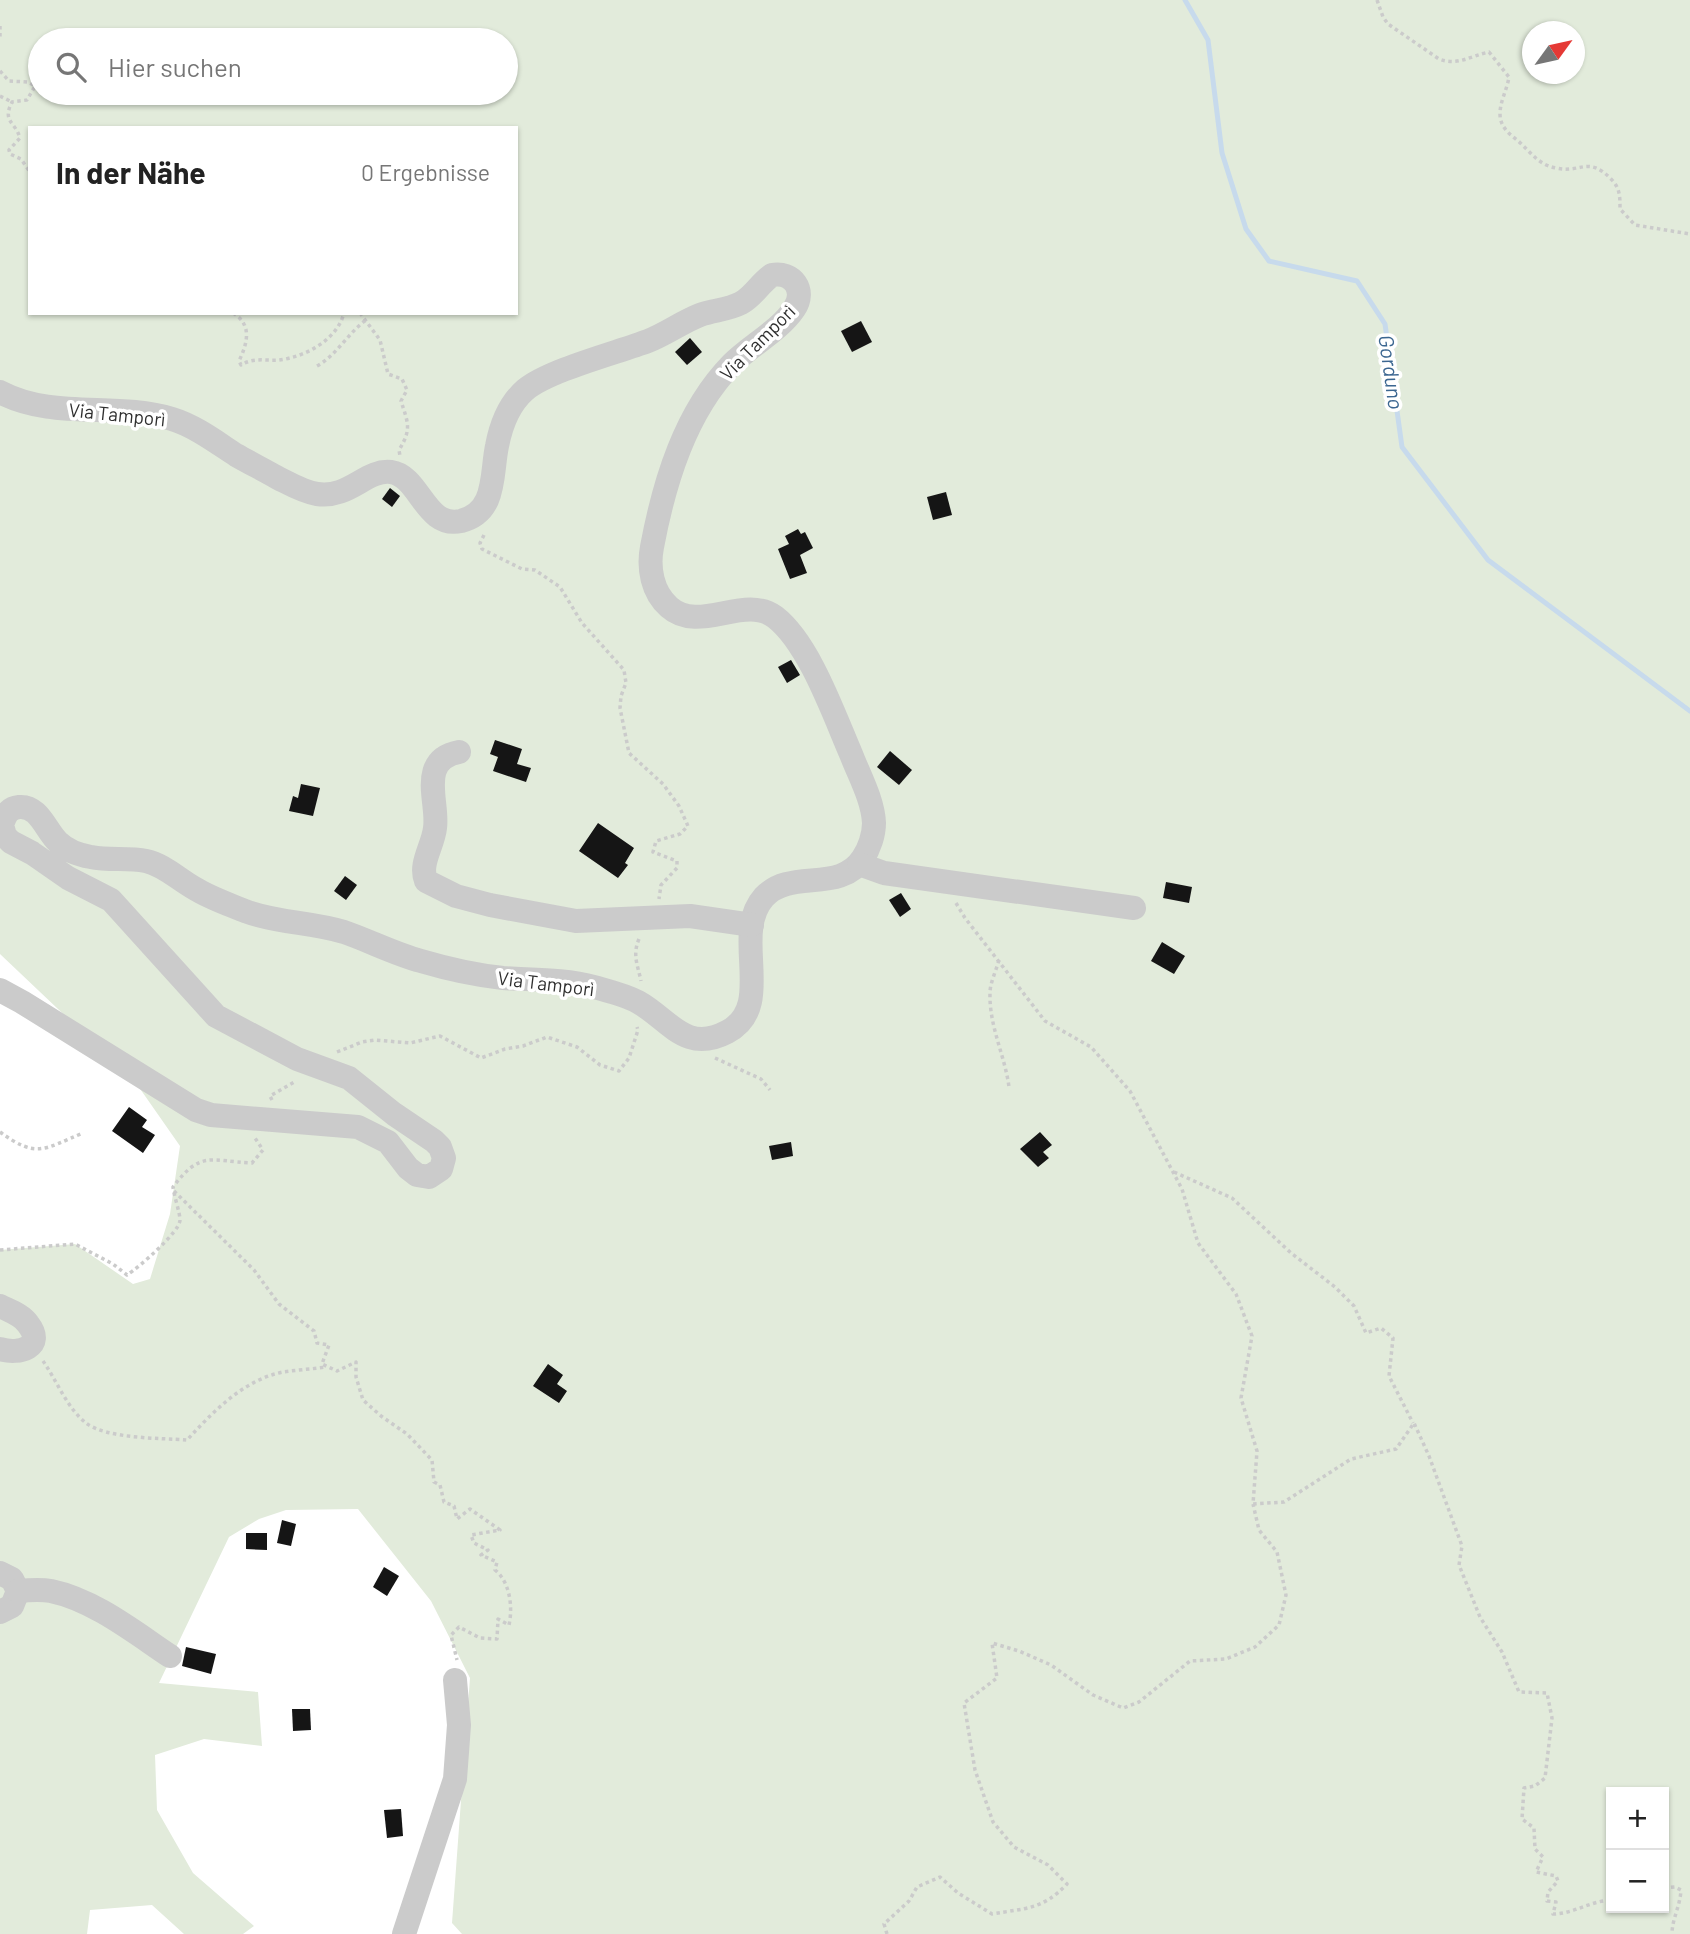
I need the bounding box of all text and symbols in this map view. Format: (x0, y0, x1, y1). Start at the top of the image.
north arrow (1522, 21, 1585, 84)
search box (28, 28, 518, 105)
icon: search (52, 48, 90, 86)
text: Hier suchen (108, 51, 242, 82)
text: In der Nähe (56, 154, 206, 190)
text: 0 Ergebnisse (361, 158, 490, 186)
street label: Via Tamporì (715, 300, 799, 384)
water label: Gorduno (1374, 333, 1410, 411)
street label: Via Tamporì (67, 397, 167, 431)
street label: Via Tamporì (496, 966, 596, 1000)
map controls (1606, 1787, 1669, 1913)
button: + (1606, 1787, 1669, 1850)
button: − (1606, 1850, 1669, 1913)

